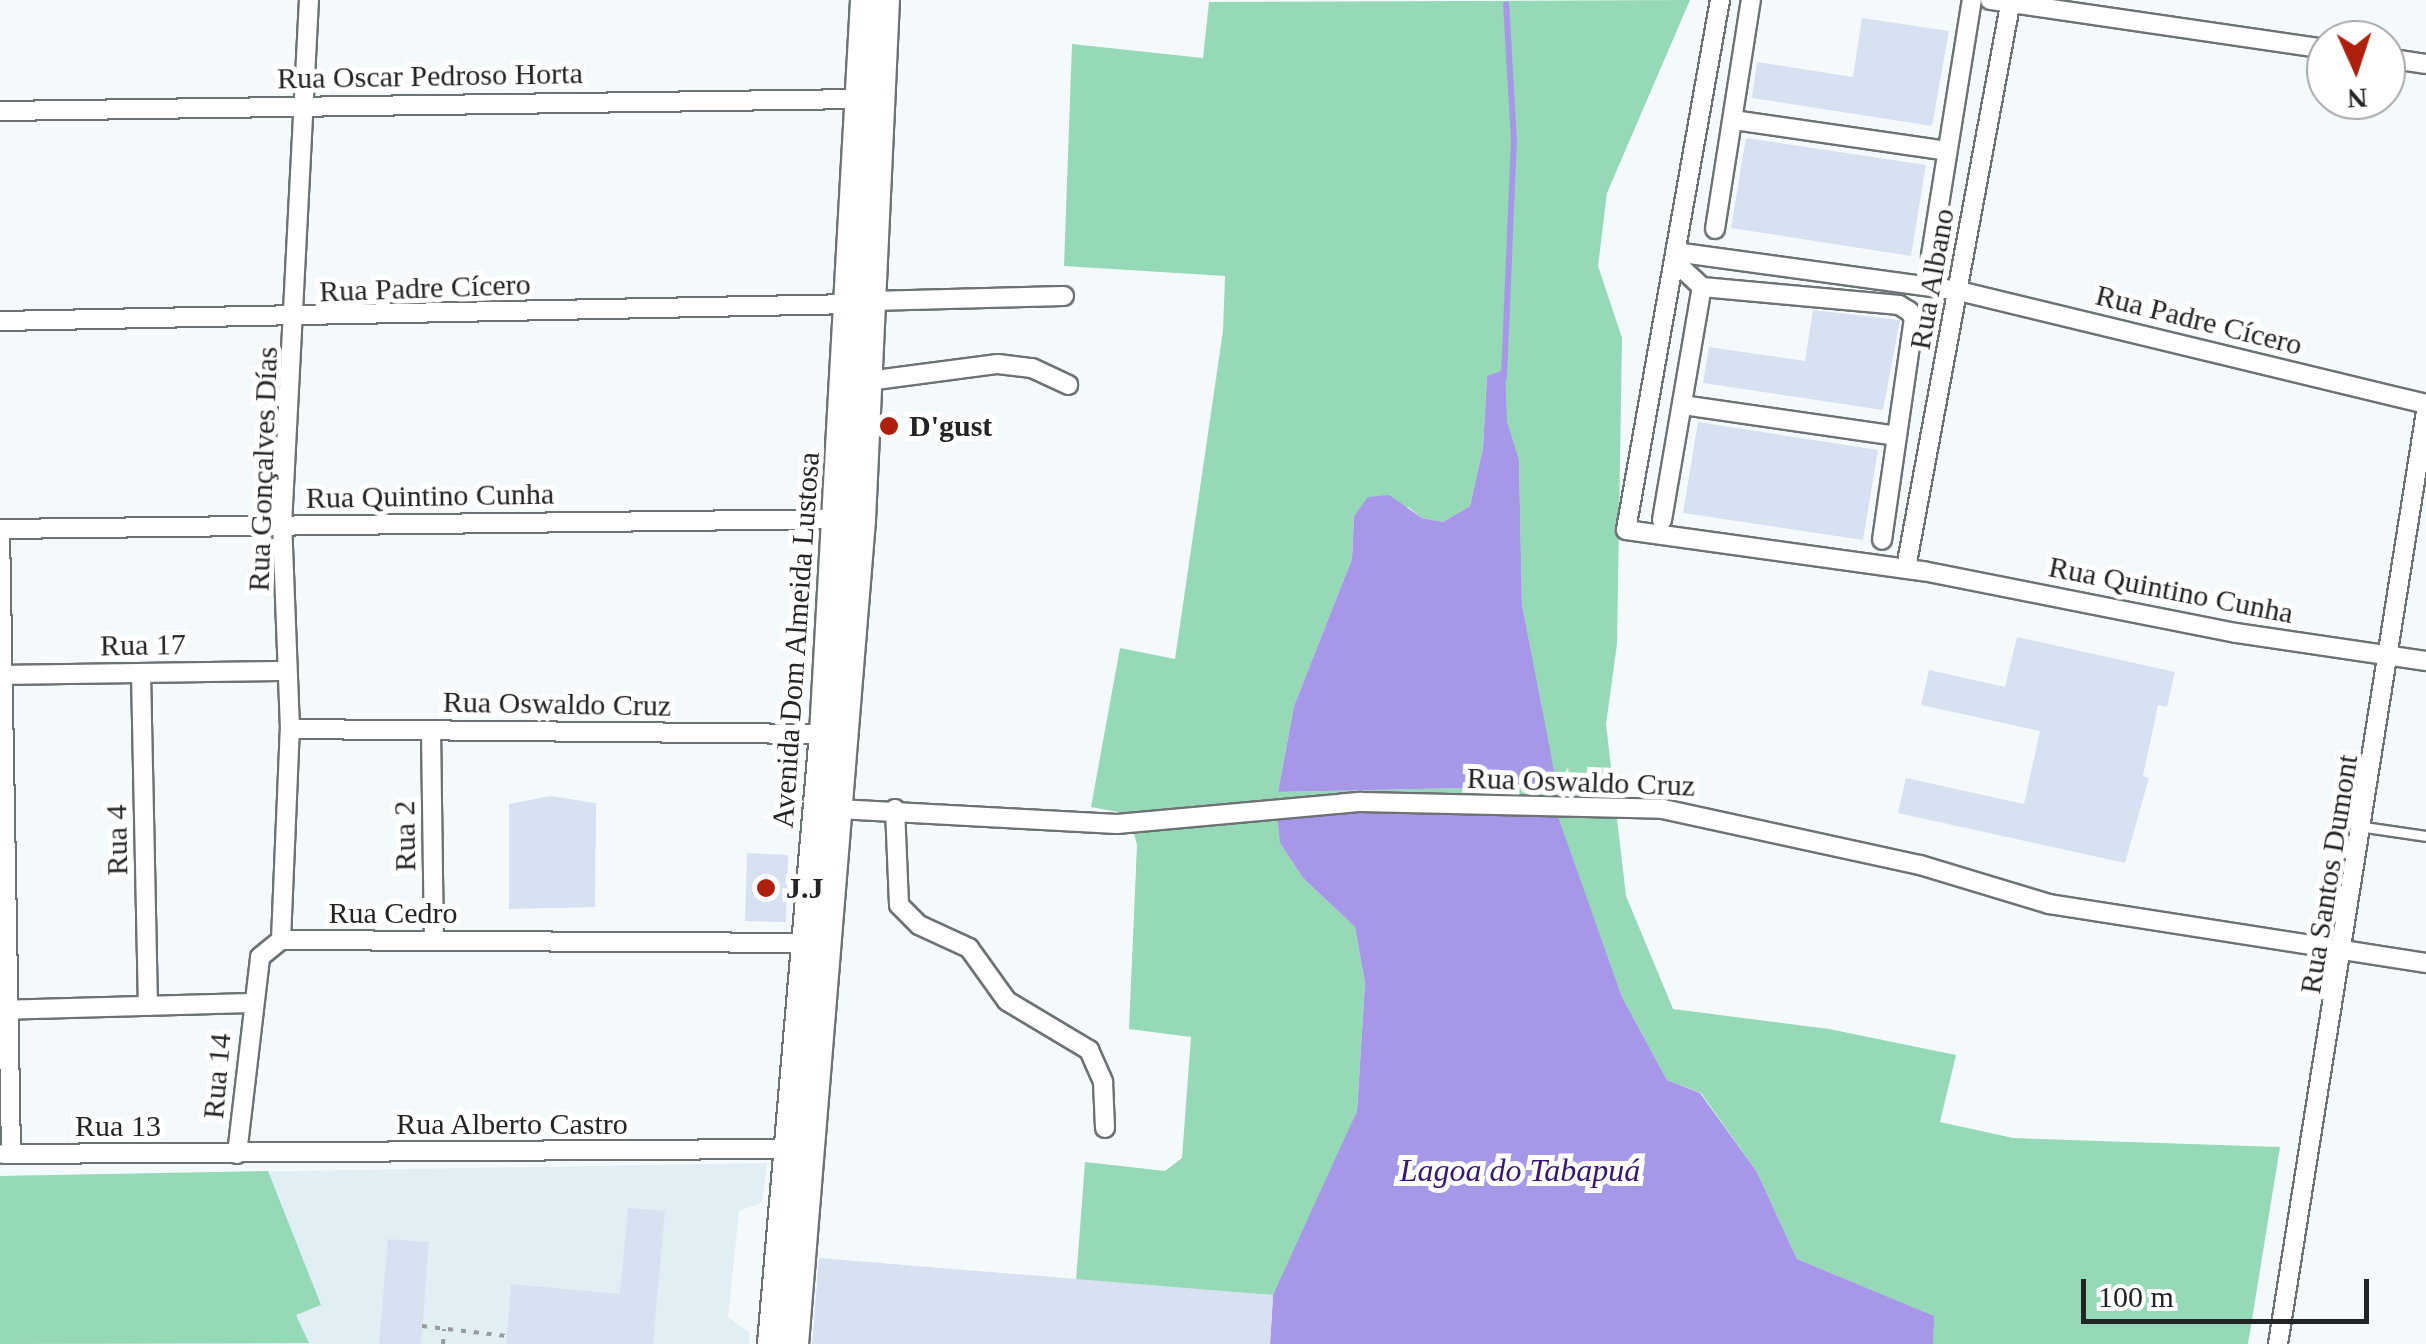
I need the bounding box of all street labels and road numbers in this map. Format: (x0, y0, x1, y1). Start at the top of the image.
street label: Rua Oscar Pedroso Horta (277, 55, 583, 97)
street label: Rua Albano (1902, 205, 1962, 353)
street label: Rua Padre Cícero (319, 266, 531, 310)
street label: Rua Padre Cícero (2092, 277, 2306, 363)
street label: Rua Gonçalves Días (241, 346, 285, 592)
street label: Avenida Dom Almeida Lustosa (765, 450, 827, 830)
street label: Rua Quintino Cunha (306, 476, 554, 516)
street label: Rua Quintino Cunha (2046, 549, 2296, 631)
street label: Rua 17 (100, 626, 186, 664)
street label: Rua Oswaldo Cruz (443, 684, 671, 724)
street label: Rua Santos Dumont (2292, 752, 2366, 996)
street label: Rua Oswaldo Cruz (1466, 760, 1696, 804)
street label: Rua 2 (386, 800, 424, 872)
street label: Rua 4 (98, 804, 136, 876)
street label: Rua Cedro (328, 895, 458, 931)
street label: Rua 14 (195, 1032, 239, 1120)
street label: Rua Alberto Castro (395, 1106, 629, 1142)
street label: Rua 13 (75, 1108, 161, 1144)

